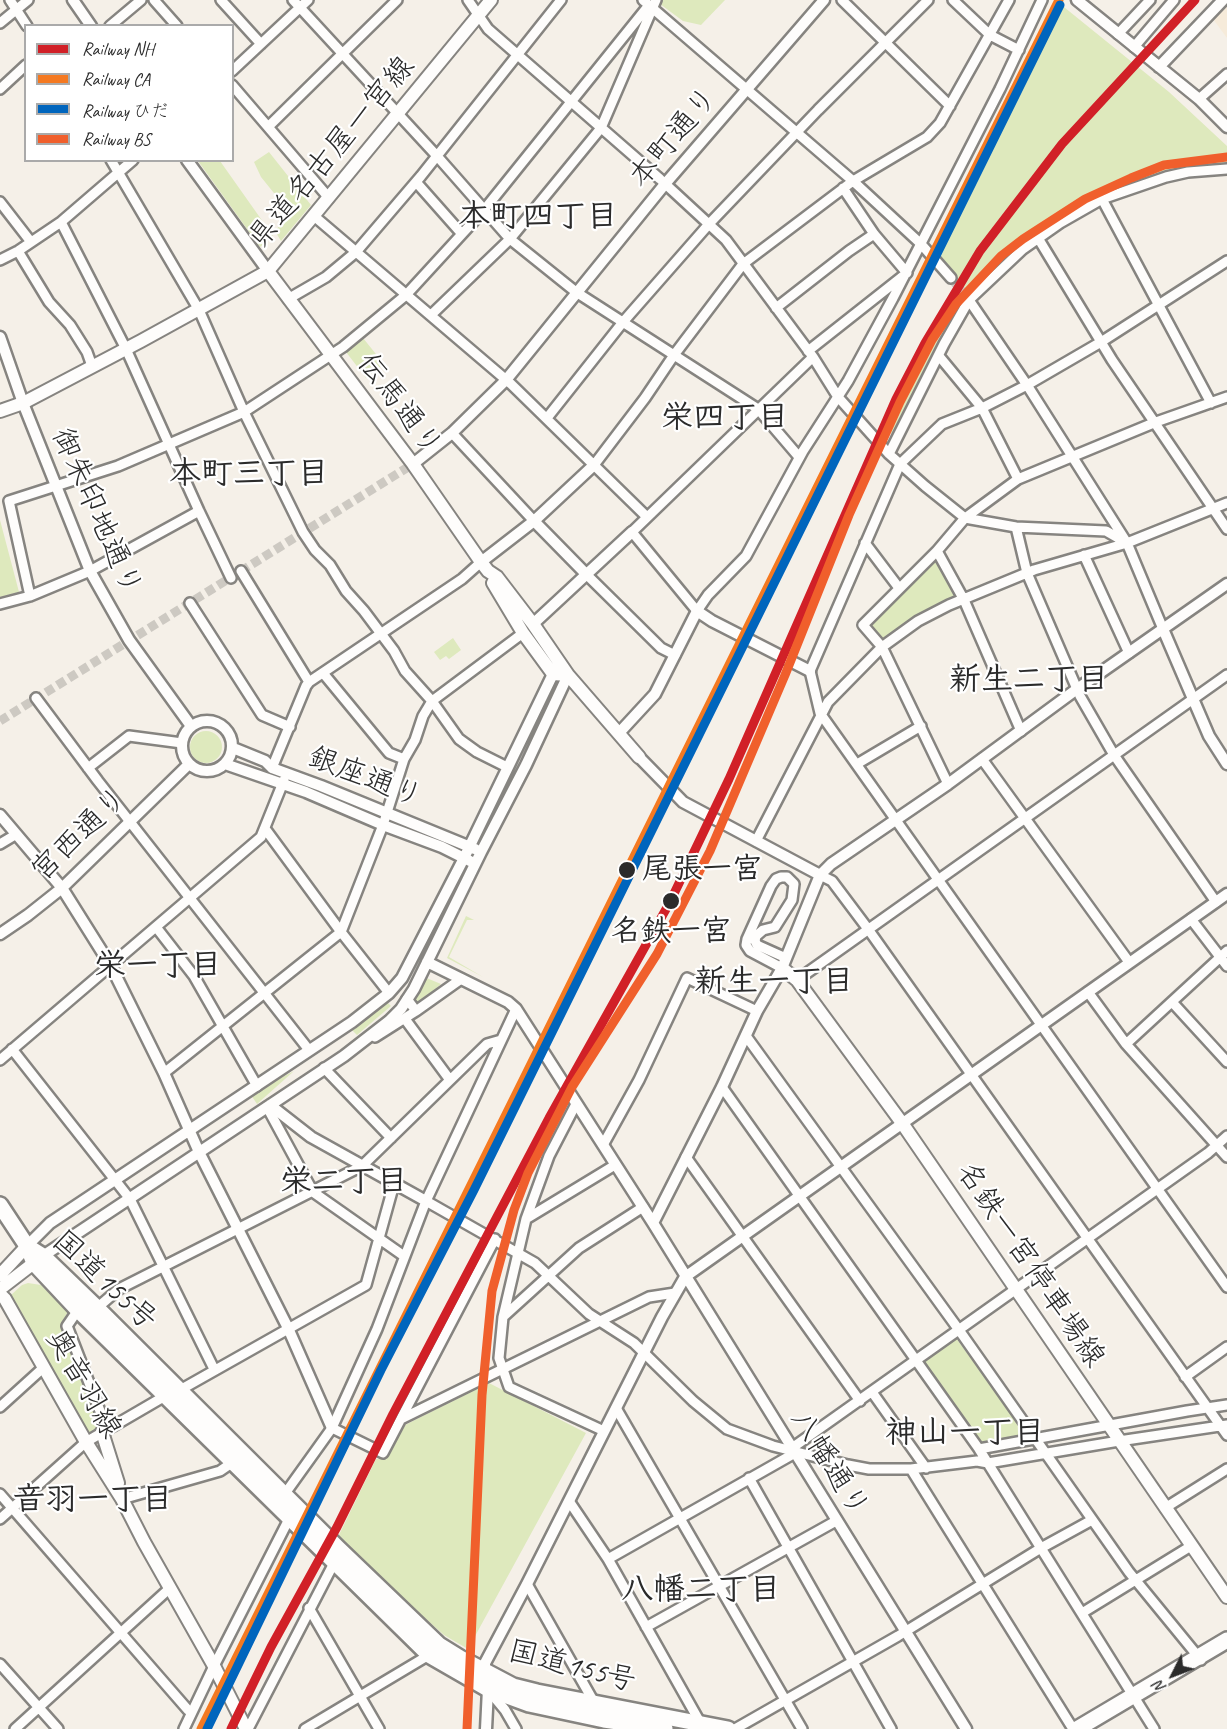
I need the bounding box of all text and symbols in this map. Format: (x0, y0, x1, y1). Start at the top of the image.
legend (24, 24, 234, 162)
text: Railway NH (82, 38, 154, 60)
street label: 県道名古屋一宮線 (241, 50, 423, 256)
text: Railway CA (82, 68, 150, 90)
street label: 本町通り (622, 80, 726, 196)
text: Railway ひだ (82, 100, 169, 122)
text: Railway BS (82, 128, 151, 150)
district label: 本町四丁目 (458, 199, 618, 237)
street label: 伝馬通り (349, 346, 449, 464)
district label: 栄四丁目 (661, 400, 789, 438)
street label: 御朱印地通り (43, 422, 149, 602)
district label: 本町三丁目 (169, 456, 329, 494)
district label: 新生二丁目 (949, 662, 1109, 700)
street label: 銀座通り (303, 740, 427, 816)
street label: 宮西通り (24, 780, 136, 890)
place label: 尾張一宮 (642, 852, 762, 888)
marker: 尾張一宮 (617, 860, 637, 880)
marker: 名鉄一宮 (661, 891, 681, 911)
place label: 名鉄一宮 (611, 914, 731, 950)
district label: 栄一丁目 (94, 948, 222, 986)
district label: 新生一丁目 (694, 964, 854, 1002)
street label: 名鉄一宮停車場線 (948, 1155, 1112, 1375)
district label: 栄二丁目 (280, 1164, 408, 1202)
street label: 国道155号 (44, 1223, 164, 1339)
street label: 奥音羽線 (37, 1323, 129, 1445)
street label: 八幡通り (782, 1404, 876, 1524)
district label: 神山一丁目 (885, 1415, 1045, 1453)
district label: 音羽一丁目 (13, 1482, 173, 1520)
district label: 八幡二丁目 (621, 1572, 781, 1610)
street label: 国道155号 (504, 1634, 640, 1700)
north arrow (1143, 1645, 1203, 1705)
text: N (1149, 1677, 1170, 1697)

